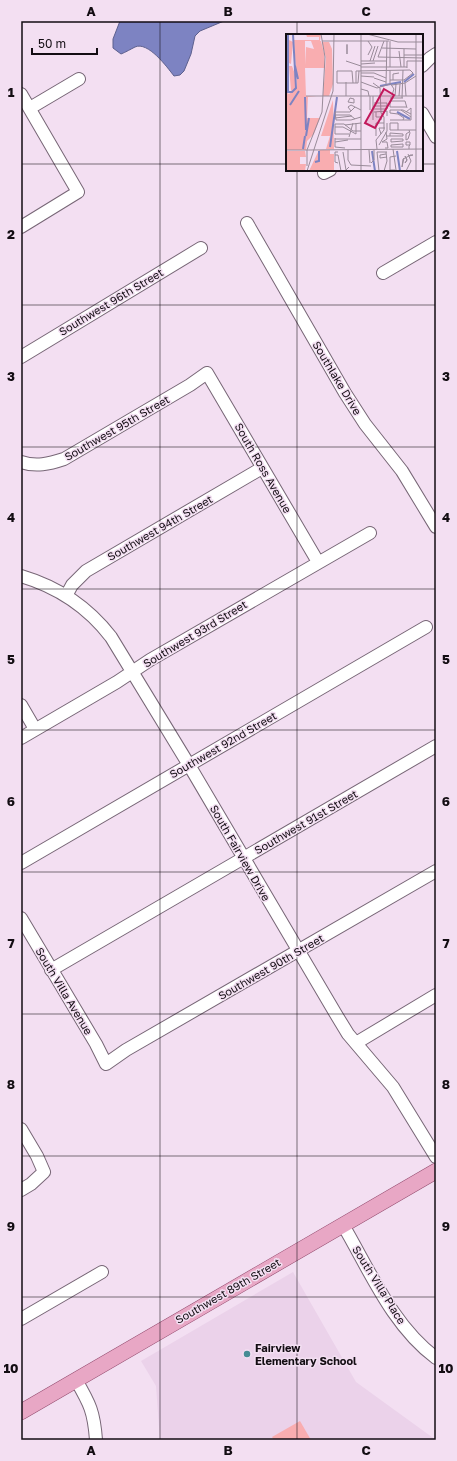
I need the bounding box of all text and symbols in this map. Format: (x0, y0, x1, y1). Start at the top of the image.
text: A (86, 3, 96, 19)
text: B (223, 3, 233, 19)
text: C (361, 3, 371, 19)
scale bar (32, 30, 97, 56)
inset map (286, 34, 423, 171)
text: 50 m (38, 36, 66, 51)
text: 1 (8, 84, 15, 100)
text: 1 (443, 84, 450, 100)
text: 2 (7, 226, 15, 242)
text: 2 (442, 226, 450, 242)
street label: Southwest 96th Street (56, 265, 165, 338)
street label: Southlake Drive (310, 339, 365, 417)
text: 3 (7, 368, 15, 384)
text: 3 (442, 368, 450, 384)
street label: Southwest 95th Street (62, 392, 172, 463)
street label: South Ross Avenue (232, 421, 294, 515)
street label: Southwest 94th Street (105, 492, 215, 563)
text: 4 (7, 509, 15, 525)
text: 4 (442, 509, 450, 525)
street label: Southwest 93rd Street (140, 597, 249, 670)
text: 5 (7, 651, 15, 667)
text: 5 (442, 651, 450, 667)
street label: Southwest 92nd Street (167, 709, 279, 781)
street label: Southwest 91st Street (252, 787, 360, 856)
text: 6 (7, 793, 15, 809)
text: 6 (442, 793, 450, 809)
street label: South Fairview Drive (208, 802, 273, 903)
street label: Southwest 90th Street (216, 931, 326, 1002)
text: 7 (7, 935, 15, 951)
text: 7 (442, 935, 450, 951)
street label: South Villa Avenue (33, 945, 96, 1037)
text: 8 (7, 1076, 15, 1092)
text: 8 (442, 1076, 450, 1092)
text: 9 (7, 1218, 15, 1234)
text: 9 (442, 1218, 450, 1234)
street label: South Villa Place (350, 1243, 409, 1326)
street label: Southwest 89th Street (173, 1255, 283, 1326)
place label: Fairview Elementary School (255, 1341, 357, 1367)
marker: Fairview Elementary School (242, 1349, 252, 1359)
text: 10 (3, 1360, 19, 1376)
text: 10 (438, 1360, 454, 1376)
text: A (86, 1442, 96, 1458)
text: B (223, 1442, 233, 1458)
text: C (361, 1442, 371, 1458)

